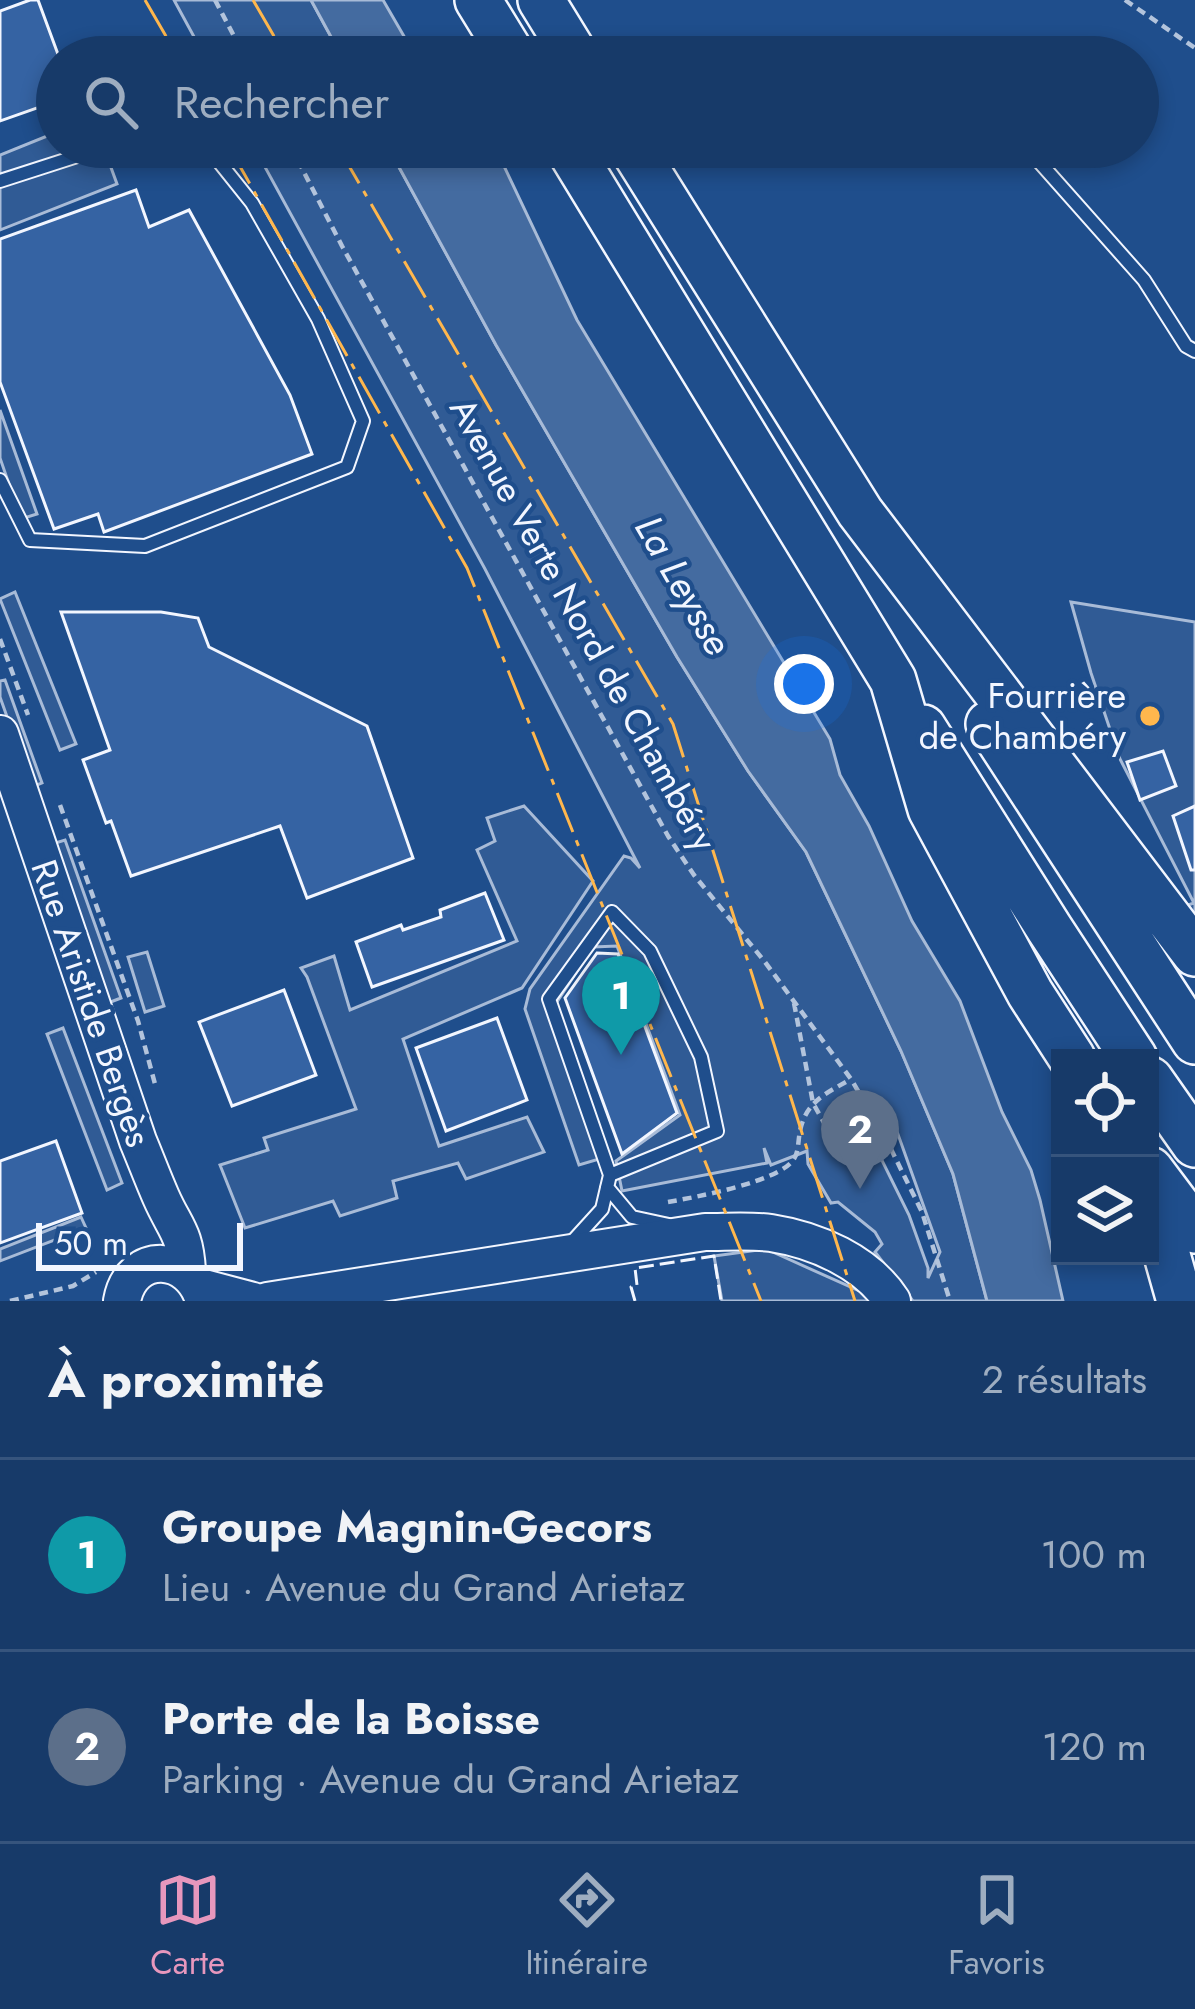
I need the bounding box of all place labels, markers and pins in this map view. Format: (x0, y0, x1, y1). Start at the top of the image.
place label: Fourrière de Chambéry (919, 669, 1126, 762)
marker: Fourrière de Chambéry (1137, 703, 1163, 729)
pin: 1 (582, 956, 660, 1055)
pin: 2 (821, 1090, 899, 1189)

